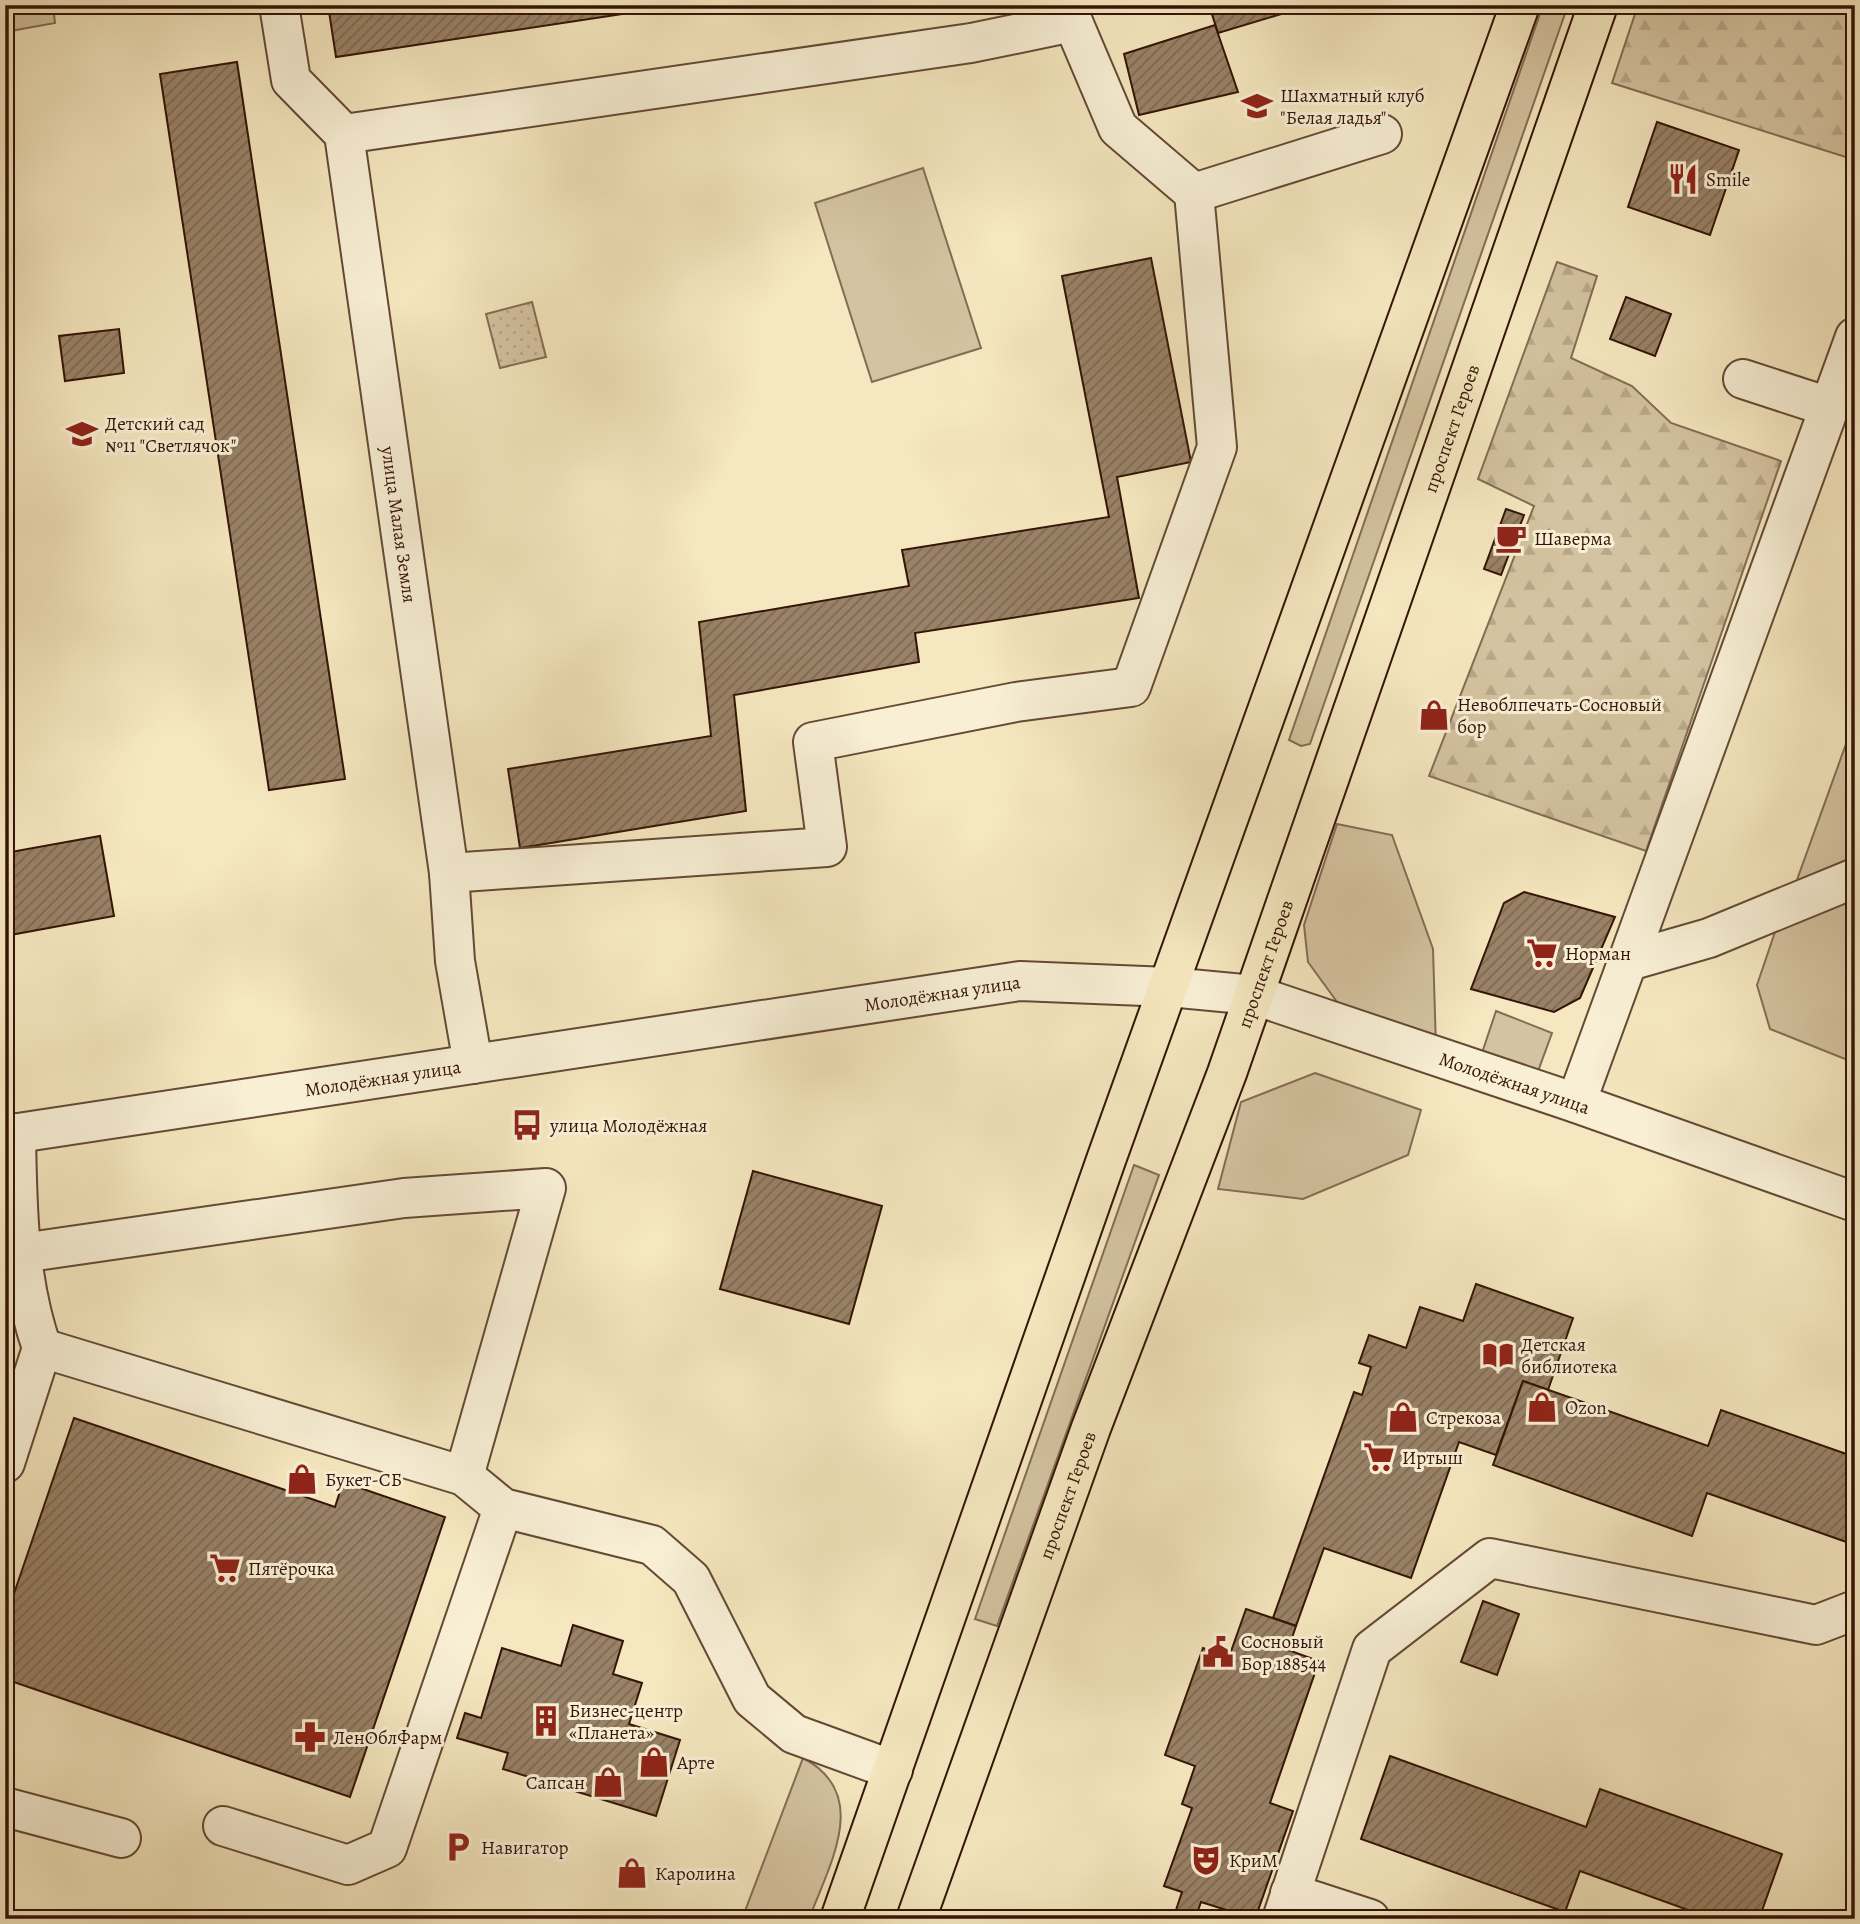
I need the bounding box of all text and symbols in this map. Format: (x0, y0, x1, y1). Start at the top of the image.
place label: Шахматный клуб "Белая ладья" (1280, 83, 1424, 131)
school or university icon: Шахматный клуб "Белая ладья" (1240, 89, 1274, 123)
restaurant icon: Smile (1666, 162, 1700, 196)
place label: Smile (1706, 167, 1750, 193)
street label: проспект Героев (1418, 361, 1486, 496)
place label: Детский сад №11 "Светлячок" (105, 411, 236, 459)
school or university icon: Детский сад №11 "Светлячок" (65, 417, 99, 451)
street label: улица Малая Земля (374, 444, 422, 605)
cafe icon: Шаверма (1494, 521, 1528, 555)
place label: Шаверма (1534, 526, 1612, 552)
place label: Невоблпечать-Сосновый бор (1457, 692, 1662, 740)
shop icon: Невоблпечать-Сосновый бор (1417, 698, 1451, 732)
street label: проспект Героев (1232, 896, 1300, 1032)
supermarket icon: Норман (1525, 936, 1559, 970)
place label: Норман (1565, 941, 1631, 967)
street label: Молодёжная улица (863, 969, 1023, 1018)
street label: Молодёжная улица (1435, 1046, 1594, 1121)
street label: Молодёжная улица (303, 1054, 463, 1103)
bus stop icon: улица Молодёжная (510, 1108, 544, 1142)
place label: улица Молодёжная (549, 1113, 708, 1139)
place label: Детская библиотека (1521, 1332, 1618, 1380)
library icon: Детская библиотека (1481, 1338, 1515, 1372)
shop icon: Ozon (1525, 1390, 1559, 1424)
place label: Ozon (1565, 1395, 1607, 1421)
shop icon: Стрекоза (1386, 1400, 1420, 1434)
place label: Стрекоза (1426, 1405, 1501, 1431)
street label: проспект Героев (1033, 1428, 1103, 1563)
supermarket icon: Иртыш (1362, 1440, 1396, 1474)
place label: Иртыш (1402, 1445, 1463, 1471)
shop icon: Букет-СБ (285, 1462, 319, 1496)
place label: Букет-СБ (325, 1467, 402, 1493)
supermarket icon: Пятёрочка (208, 1551, 242, 1585)
place label: Пятёрочка (248, 1556, 335, 1582)
place label: Сосновый Бор 188544 (1241, 1629, 1326, 1677)
public building icon: Сосновый Бор 188544 (1201, 1635, 1235, 1669)
place label: Бизнес-центр «Планета» (569, 1698, 683, 1746)
building icon: Бизнес-центр «Планета» (529, 1704, 563, 1738)
pharmacy icon: ЛенОблФарм (293, 1720, 327, 1754)
place label: ЛенОблФарм (333, 1725, 442, 1751)
shop icon: Арте (637, 1745, 671, 1779)
place label: Арте (676, 1750, 715, 1776)
shop icon: Сапсан (591, 1765, 625, 1799)
place label: Сапсан (526, 1770, 585, 1796)
parking icon: Навигатор (441, 1830, 475, 1864)
place label: Навигатор (481, 1835, 569, 1861)
theatre icon: КриМ (1189, 1843, 1223, 1877)
place label: КриМ (1229, 1848, 1278, 1874)
shop icon: Каролина (615, 1856, 649, 1890)
place label: Каролина (655, 1861, 736, 1887)

